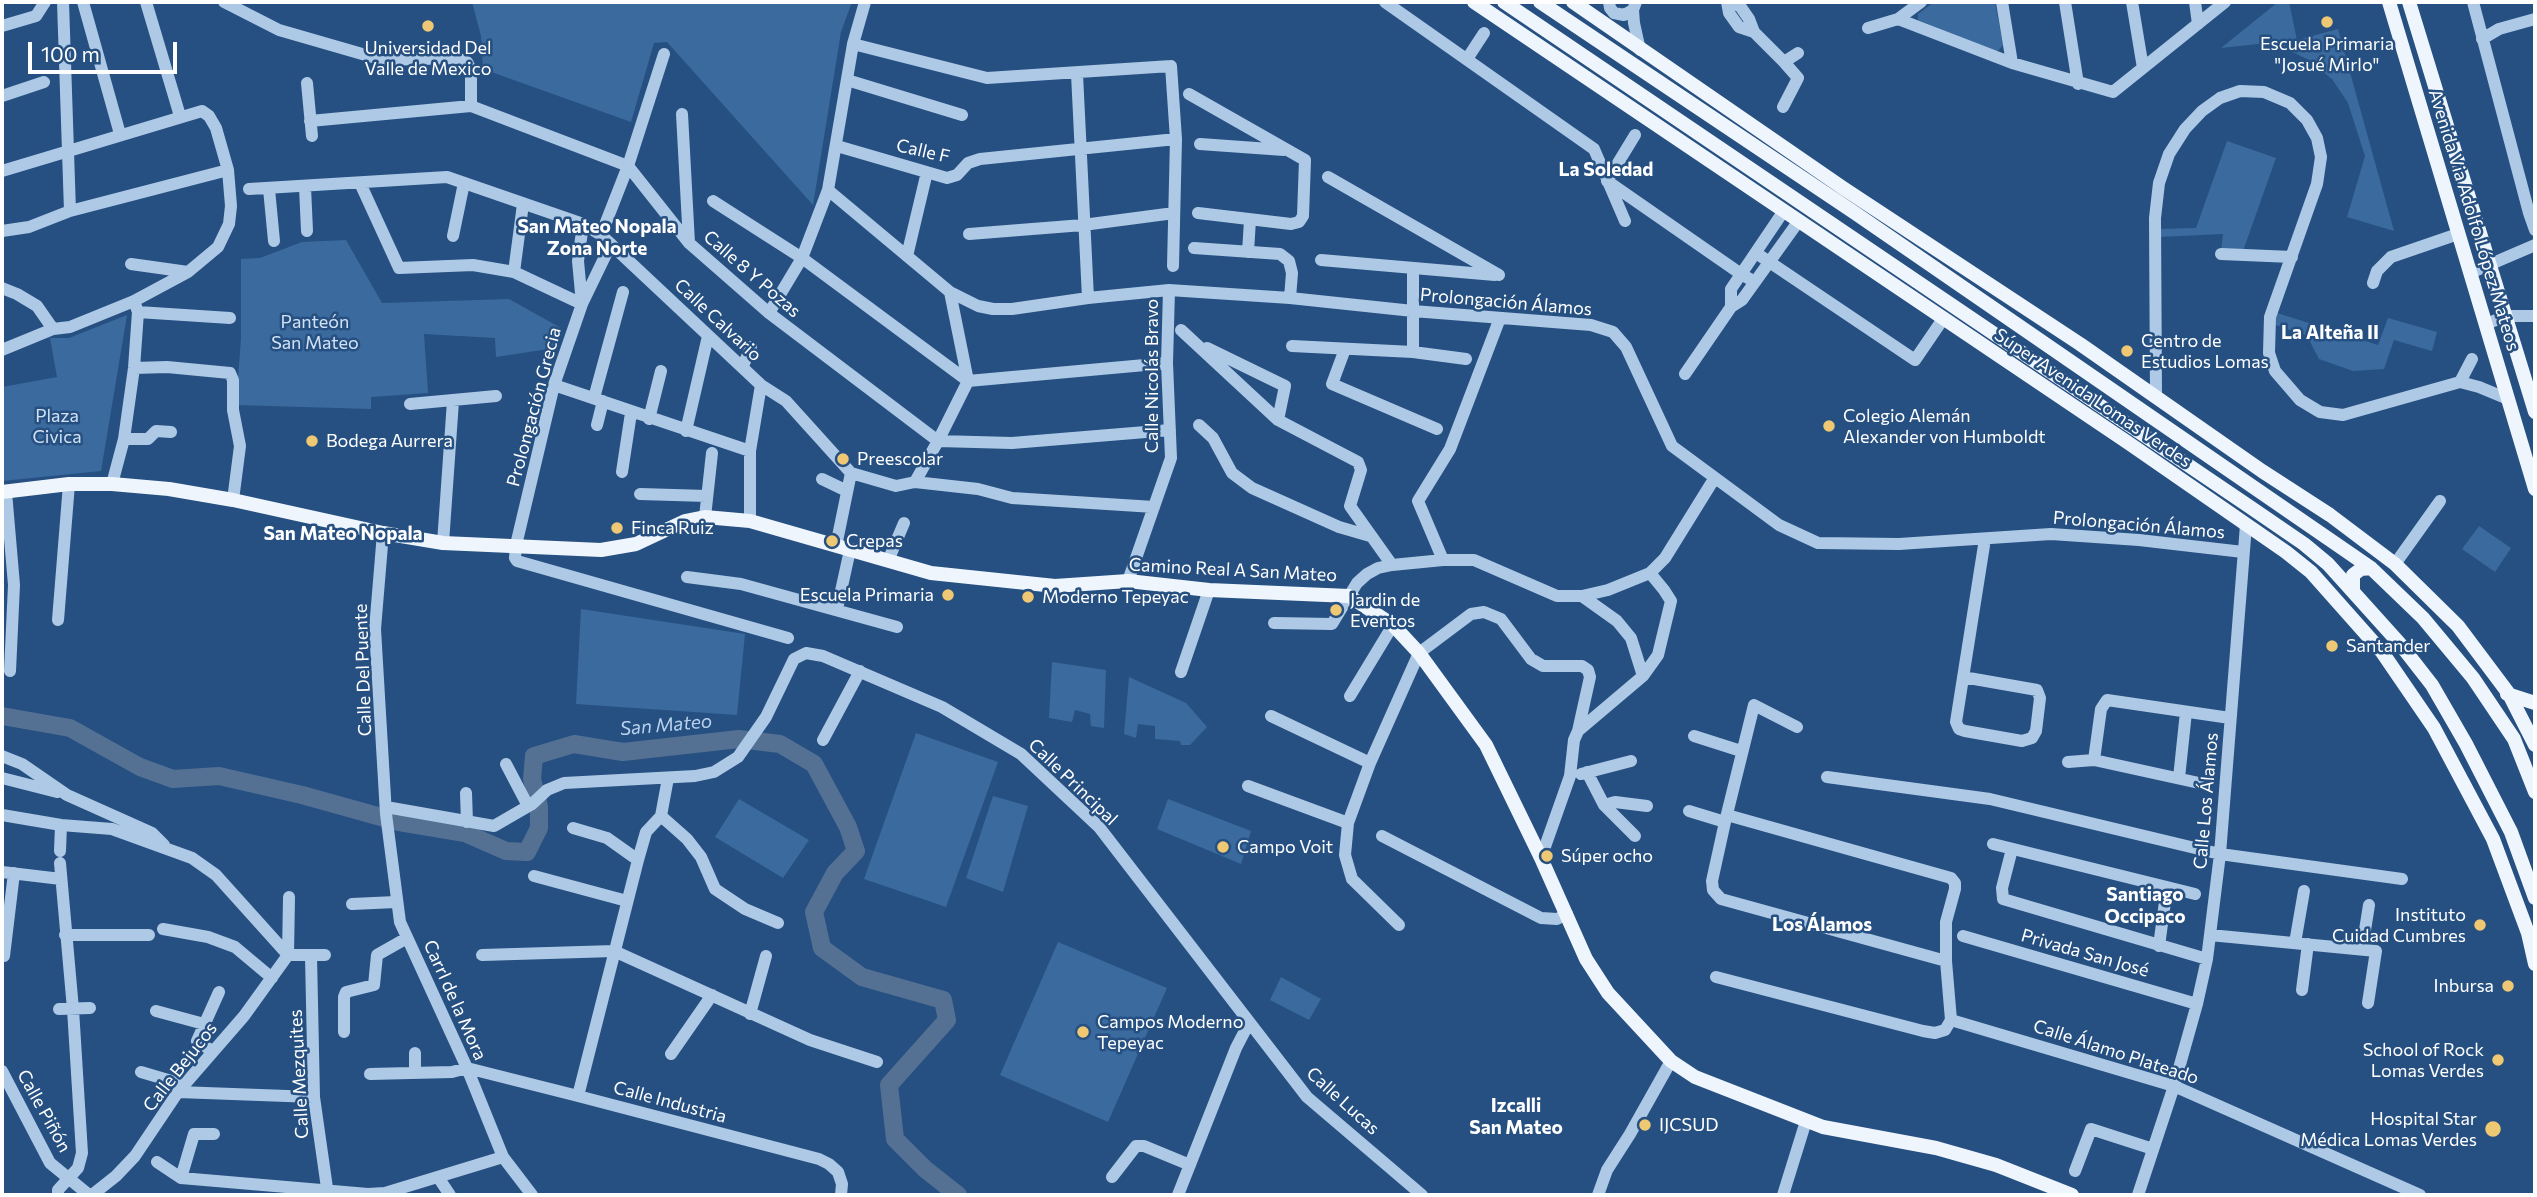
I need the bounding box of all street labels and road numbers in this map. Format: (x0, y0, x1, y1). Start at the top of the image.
street label: Avenida Via Adolfo López Mateos (2424, 87, 2524, 353)
street label: Calle F (894, 134, 952, 168)
street label: Calle 8 Y Pozas (699, 226, 805, 322)
street label: Calle Calvario (670, 274, 766, 366)
street label: Prolongación Álamos (1419, 284, 1593, 320)
street label: Calle Nicolás Bravo (1141, 299, 1163, 453)
street label: Súper Avenida Lomas Verdes (1990, 324, 2196, 472)
street label: Prolongación Grecia (502, 325, 566, 489)
street label: Prolongación Álamos (2052, 507, 2226, 543)
street label: Camino Real A San Mateo (1128, 554, 1338, 586)
street label: Calle Del Puente (350, 603, 376, 737)
street label: Calle Los Álamos (2189, 732, 2223, 870)
street label: Calle Principal (1024, 734, 1122, 830)
street label: Privada San José (2019, 924, 2151, 982)
street label: Carrl de la Mora (419, 937, 491, 1063)
street label: Calle Mezquites (285, 1009, 313, 1139)
street label: Calle Álamo Plateado (2031, 1015, 2201, 1089)
street label: Calle Bejucos (138, 1018, 222, 1116)
street label: Calle Lucas (1302, 1063, 1384, 1139)
street label: Calle Piñón (12, 1066, 76, 1156)
street label: Calle Industria (611, 1077, 729, 1127)

